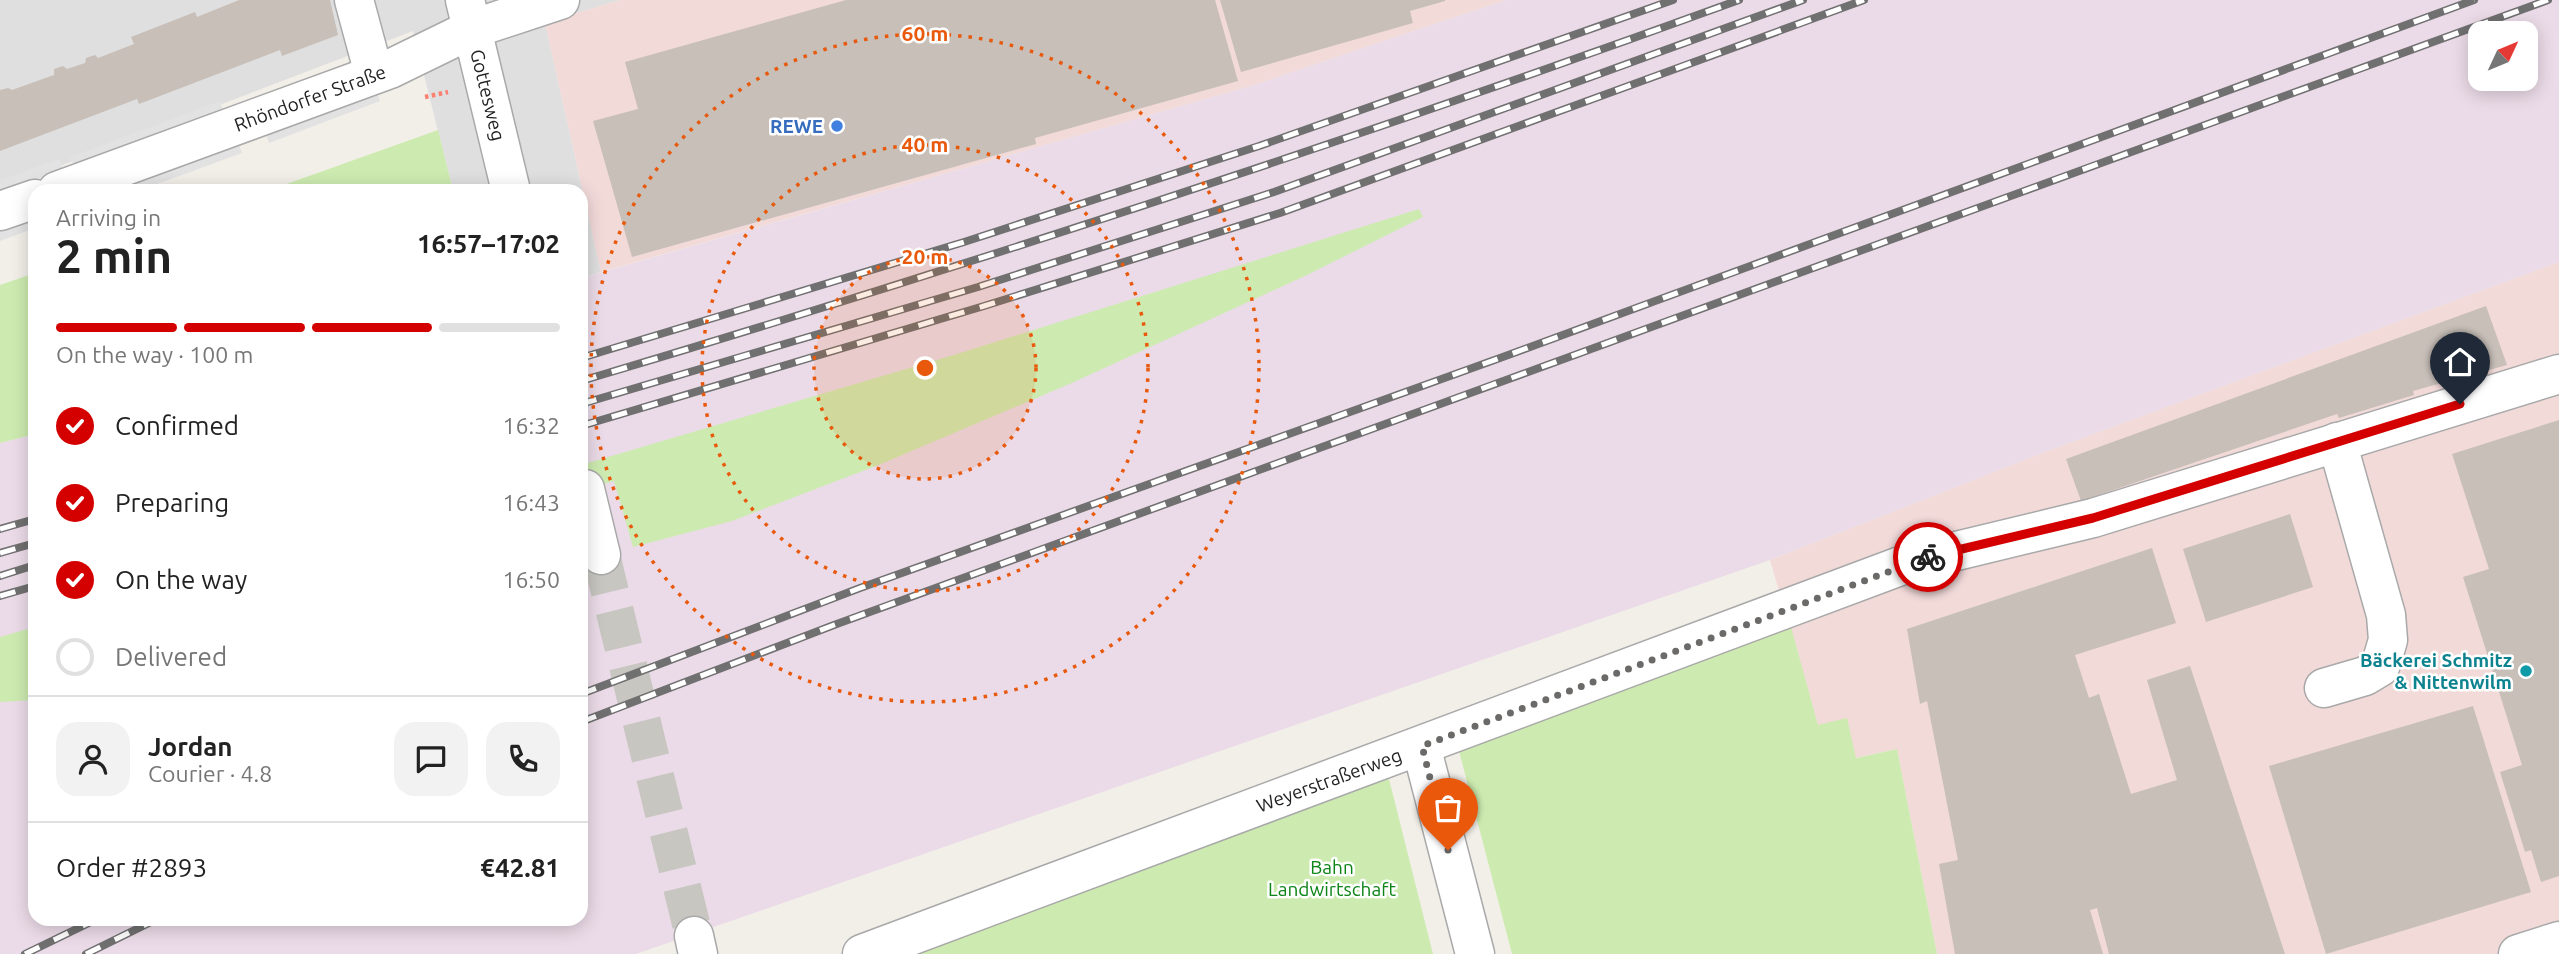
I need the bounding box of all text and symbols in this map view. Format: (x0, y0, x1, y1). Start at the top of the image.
text: 60 m (902, 21, 948, 45)
north arrow (2468, 21, 2538, 91)
map controls (2468, 21, 2538, 91)
street label: Gottesweg (466, 47, 510, 143)
street label: Rhöndorfer Straße (231, 60, 389, 136)
place label: REWE (770, 115, 823, 137)
marker: REWE (829, 118, 845, 134)
text: 40 m (902, 132, 948, 156)
text: Arriving in (56, 205, 161, 230)
text: 16:57–17:02 (417, 229, 560, 258)
text: 2 min (56, 230, 172, 282)
text: 20 m (902, 244, 948, 268)
pin (2430, 332, 2490, 404)
text: On the way · 100 m (56, 342, 253, 367)
icon: home (2441, 343, 2479, 381)
centre of rings (913, 356, 937, 380)
icon: check (56, 407, 94, 445)
text: Confirmed (115, 411, 239, 440)
text: 16:32 (502, 413, 560, 438)
icon: check (56, 484, 94, 522)
text: Preparing (115, 488, 229, 517)
text: 16:43 (502, 490, 560, 515)
courier (1893, 522, 1963, 592)
icon: bike (1909, 538, 1947, 576)
icon: check (56, 561, 94, 599)
text: On the way (115, 565, 247, 594)
text: 16:50 (502, 567, 560, 592)
text: Delivered (115, 642, 227, 671)
place label: Bäckerei Schmitz & Nittenwilm (2360, 649, 2512, 693)
marker: Bäckerei Schmitz & Nittenwilm (2518, 663, 2534, 679)
button: person (56, 722, 130, 796)
button: chat (394, 722, 468, 796)
button: phone (486, 722, 560, 796)
text: Jordan (148, 732, 233, 761)
street label: Weyerstraßerweg (1253, 744, 1405, 816)
text: Courier · 4.8 (148, 761, 272, 786)
pin (1418, 778, 1478, 850)
icon: bag (1429, 789, 1467, 827)
text: Order #2893 (56, 853, 207, 882)
text: €42.81 (480, 853, 560, 882)
park label: Bahn Landwirtschaft (1268, 856, 1396, 900)

